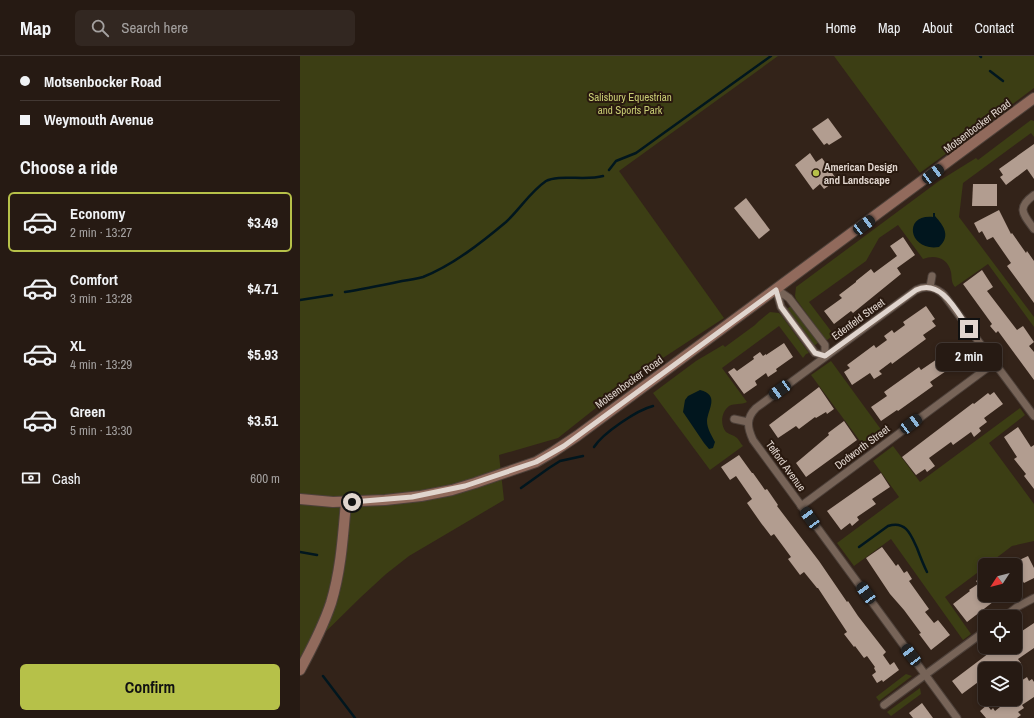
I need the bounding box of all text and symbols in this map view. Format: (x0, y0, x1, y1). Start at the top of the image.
search box (75, 10, 355, 46)
text: Map (20, 15, 51, 41)
icon: search (89, 17, 111, 39)
text: Search here (121, 17, 188, 38)
text: Home (825, 19, 856, 37)
text: Map (878, 19, 900, 37)
text: About (922, 19, 952, 37)
text: Contact (974, 19, 1014, 37)
text: Motsenbocker Road (44, 71, 162, 92)
park label: Salisbury Equestrian and Sports Park (588, 90, 672, 117)
street label: Motsenbocker Road (941, 96, 1013, 156)
text: Weymouth Avenue (44, 109, 154, 130)
text: Choose a ride (20, 155, 118, 180)
place label: American Design and Landscape (824, 160, 898, 187)
car (920, 162, 946, 186)
marker: American Design and Landscape (811, 168, 821, 178)
text: Economy (70, 203, 125, 224)
icon: car (22, 204, 58, 240)
text: $3.49 (247, 212, 278, 233)
car (851, 213, 877, 237)
text: 2 min · 13:27 (70, 224, 132, 241)
text: Comfort (70, 269, 118, 290)
icon: car (22, 270, 58, 306)
text: $4.71 (247, 278, 278, 299)
text: 3 min · 13:28 (70, 290, 132, 307)
street label: Edenfeld Street (829, 295, 888, 343)
route end (960, 320, 978, 338)
text: XL (70, 335, 86, 356)
icon: car (22, 336, 58, 372)
callout: 2 min (936, 343, 1002, 371)
text: $5.93 (247, 344, 278, 365)
text: 2 min (955, 348, 983, 365)
street label: Motsenbocker Road (592, 353, 666, 411)
text: 4 min · 13:29 (70, 356, 132, 373)
car (767, 378, 793, 402)
text: Green (70, 401, 106, 422)
icon: car (22, 402, 58, 438)
text: $3.51 (247, 410, 278, 431)
car (898, 412, 924, 436)
text: 5 min · 13:30 (70, 422, 132, 439)
street label: Dodworth Street (832, 422, 893, 472)
street label: Telford Avenue (763, 438, 809, 494)
icon: cash (20, 467, 42, 489)
text: Cash (52, 468, 81, 489)
text: 600 m (250, 470, 280, 487)
route start (343, 493, 361, 511)
car (798, 505, 822, 531)
north arrow (978, 558, 1022, 602)
map controls (978, 558, 1022, 706)
car (854, 580, 878, 606)
button: locate (978, 610, 1022, 654)
car (899, 642, 923, 668)
button: layers (978, 662, 1022, 706)
button: Confirm (20, 664, 280, 710)

